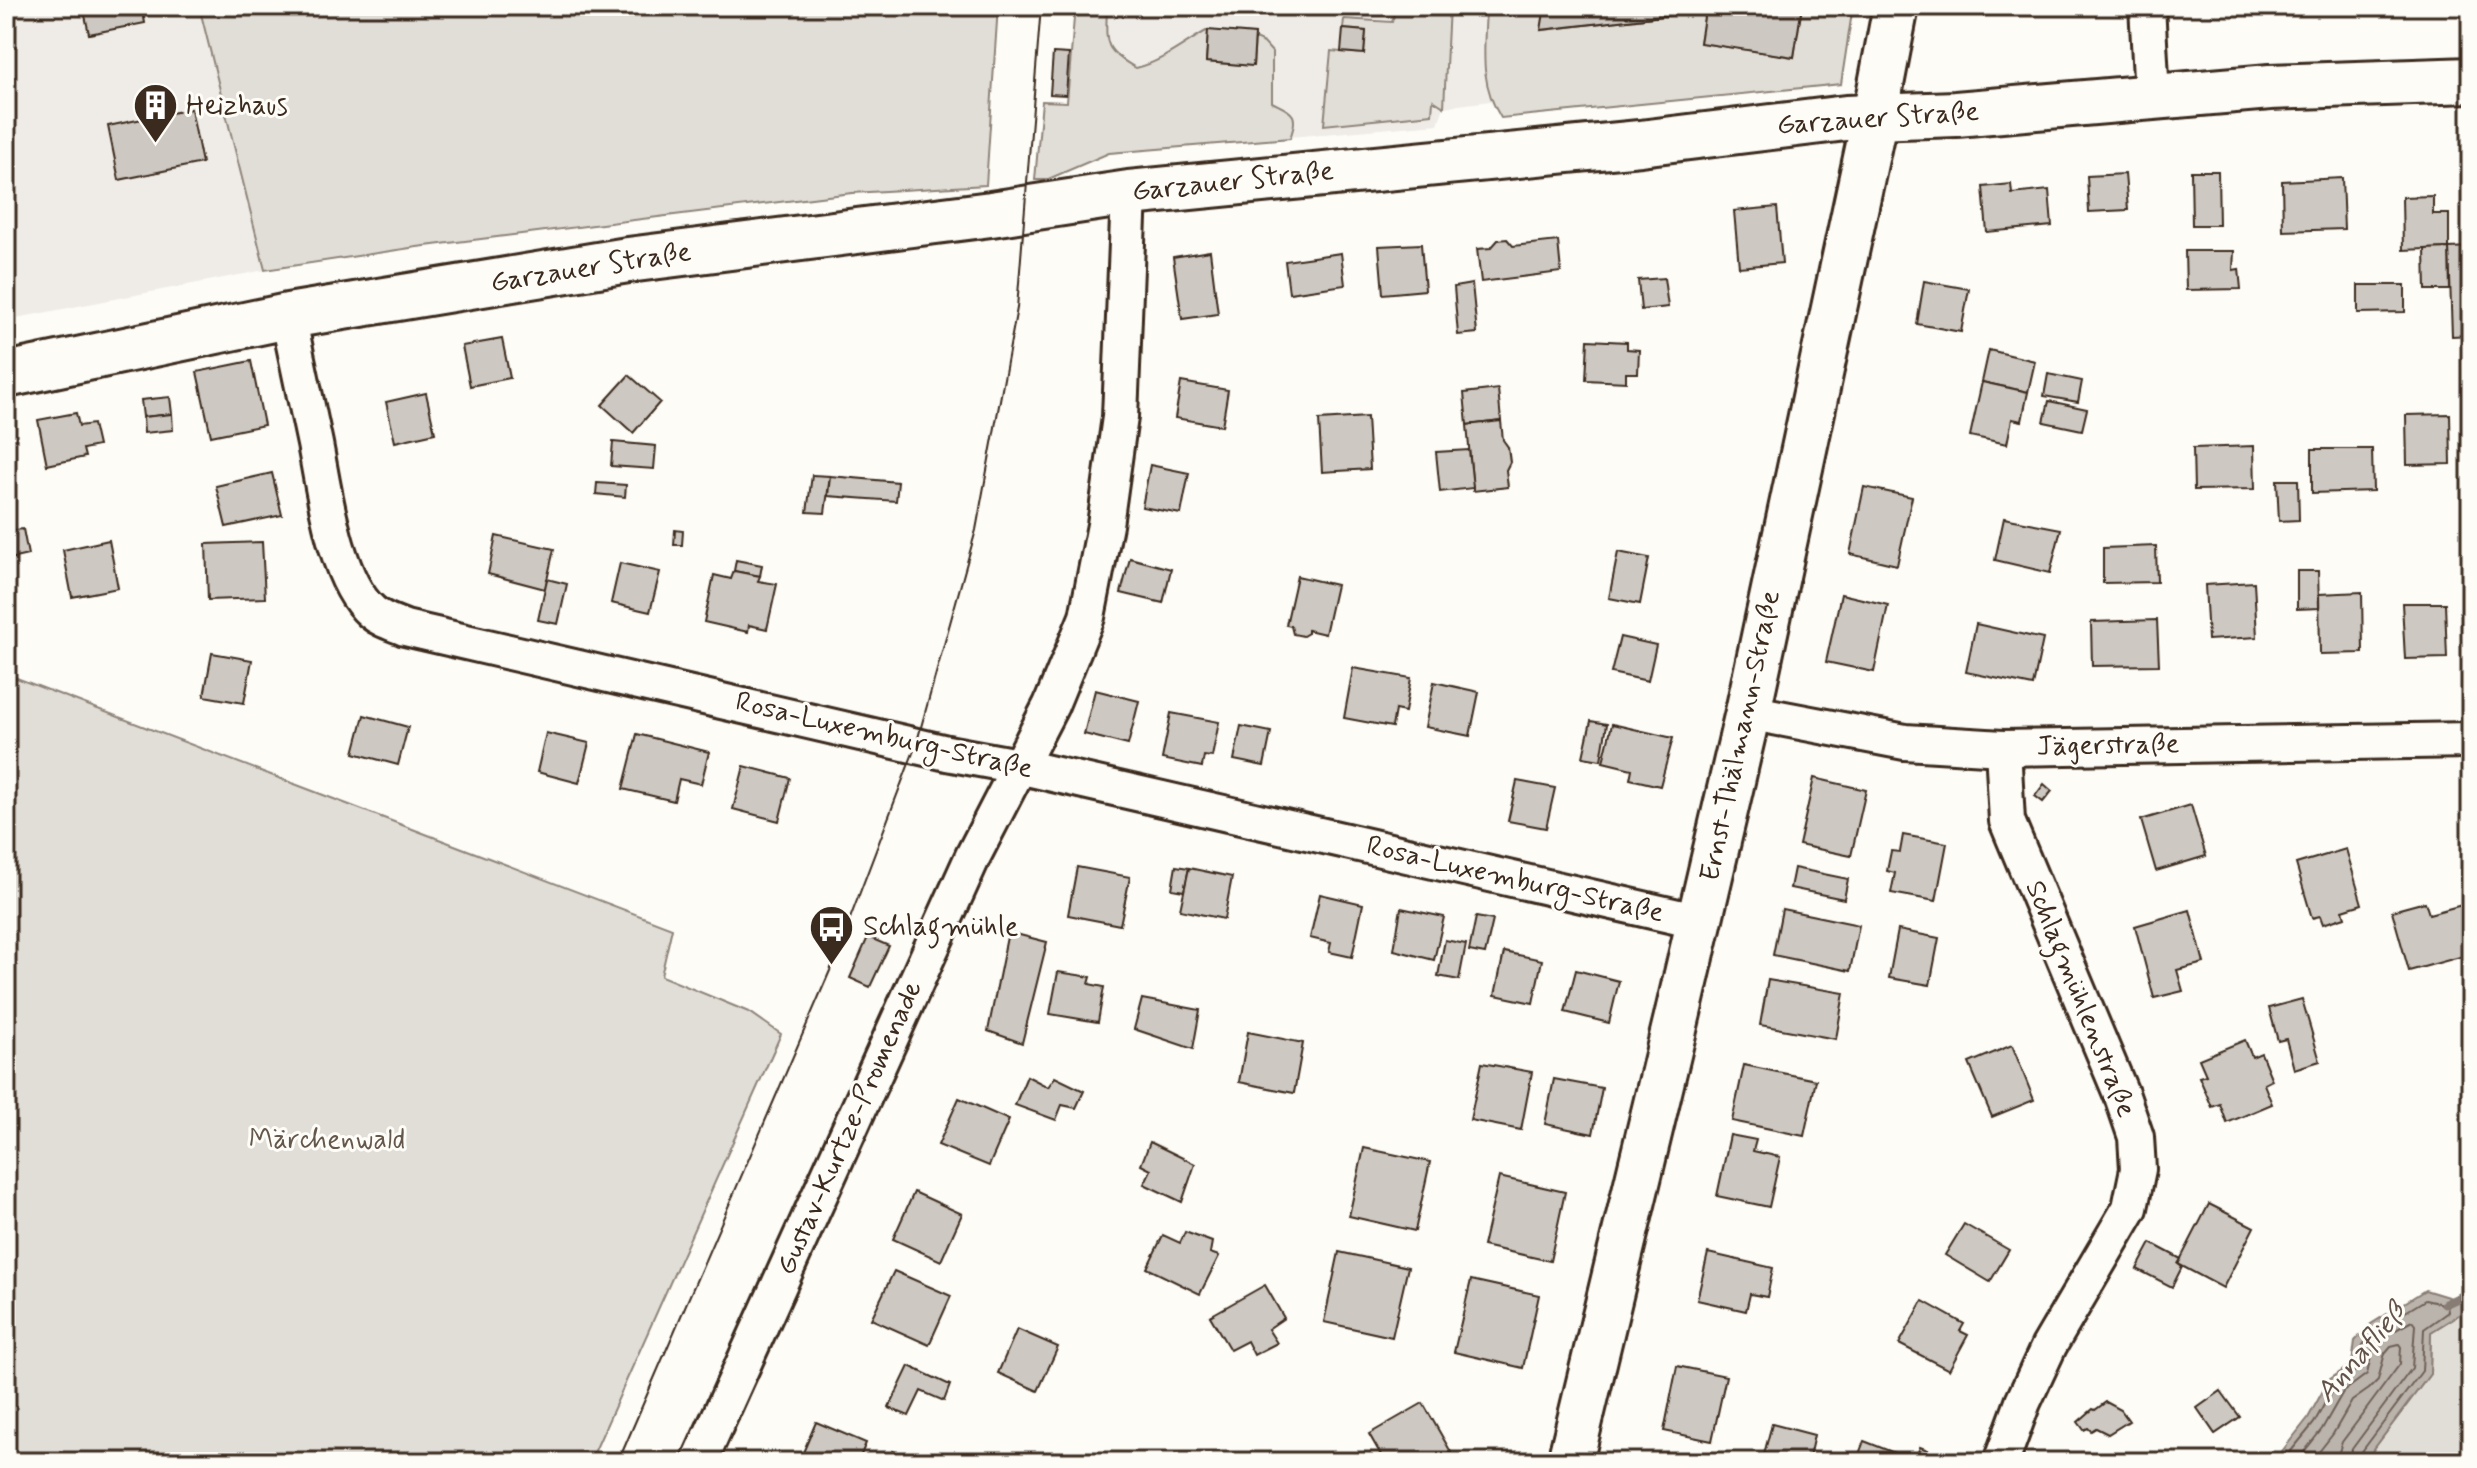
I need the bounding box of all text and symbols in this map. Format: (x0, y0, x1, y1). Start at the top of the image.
building icon: Heizhaus (131, 82, 179, 145)
place label: Heizhaus (186, 88, 288, 125)
street label: Garzauer Straße (1776, 93, 1980, 145)
street label: Garzauer Straße (1130, 153, 1336, 211)
street label: Garzauer Straße (488, 234, 694, 302)
street label: Ernst-Thälmann-Straße (1692, 587, 1790, 885)
street label: Rosa-Luxemburg-Straße (731, 684, 1036, 790)
street label: Jägerstraße (2036, 726, 2180, 766)
street label: Rosa-Luxemburg-Straße (1362, 828, 1667, 934)
street label: Schlagmühlenstraße (2013, 875, 2144, 1124)
bus stop icon: Schlagmühle (808, 903, 856, 966)
place label: Schlagmühle (863, 909, 1019, 949)
street label: Gustav-Kurtze-Promenade (768, 975, 932, 1281)
park label: Märchenwald (249, 1122, 405, 1159)
water label: Annafließ (2307, 1293, 2417, 1411)

